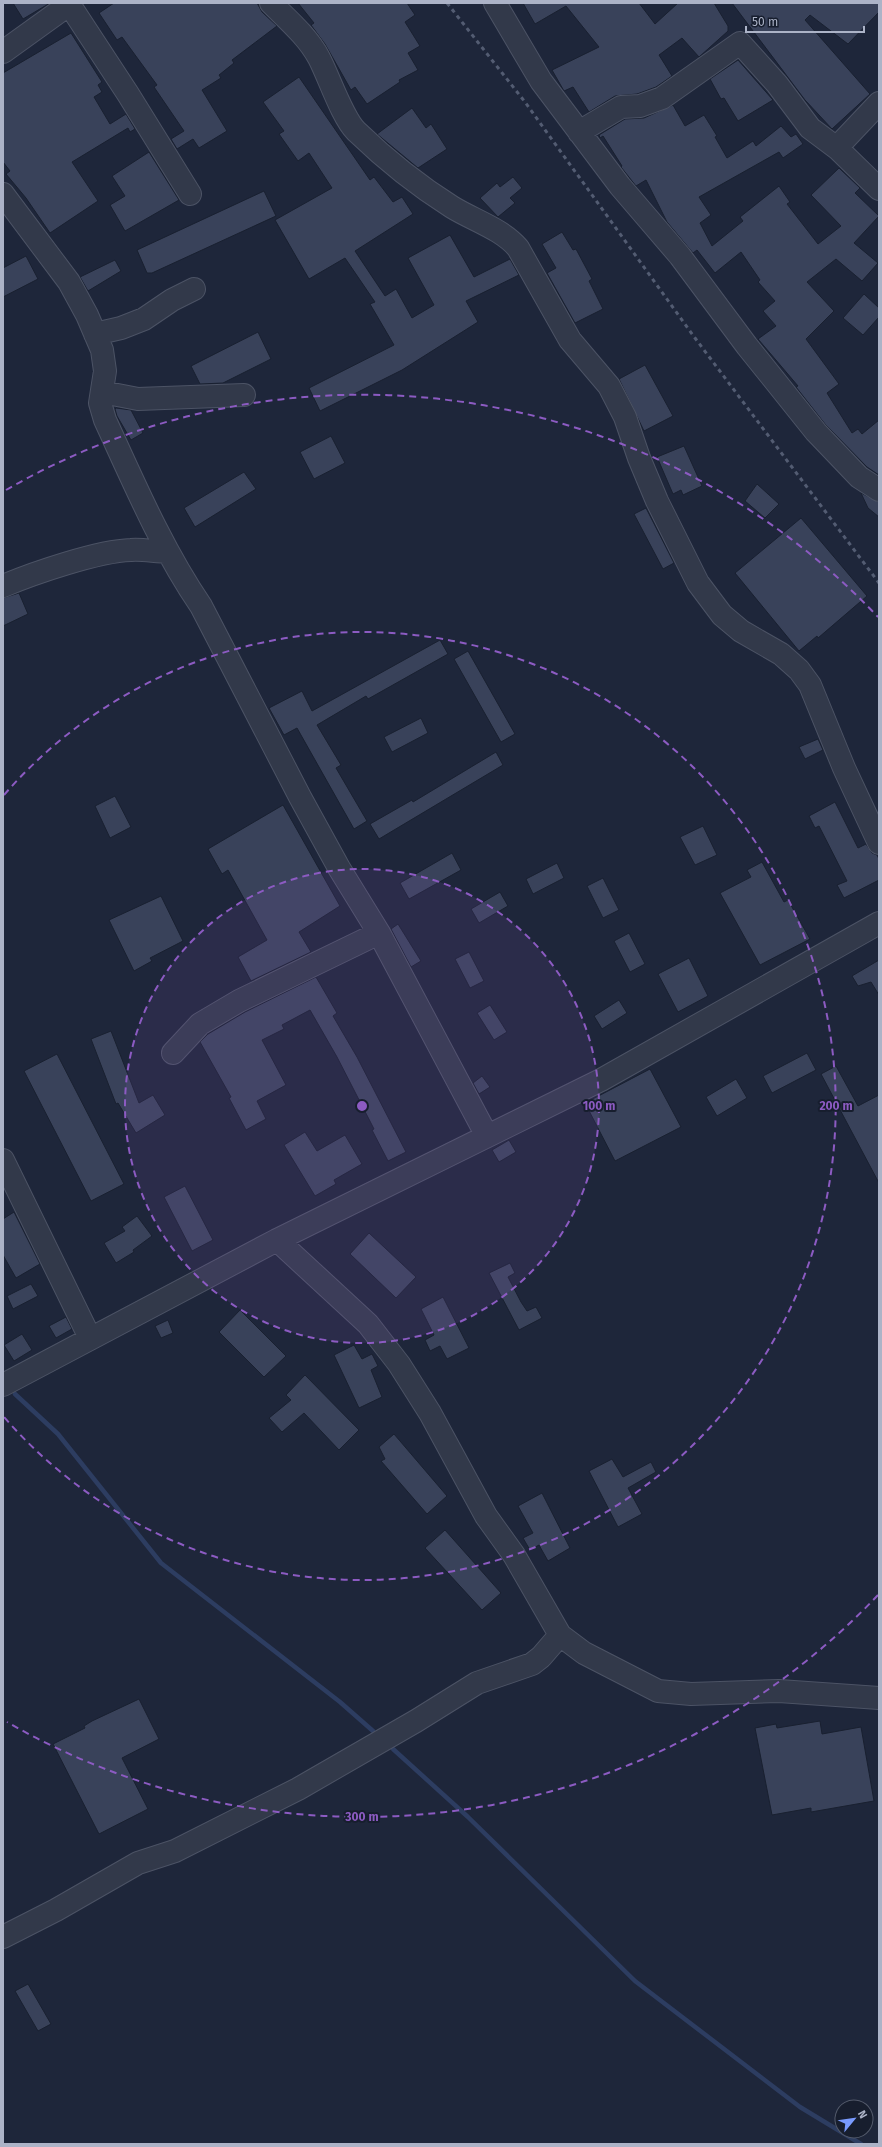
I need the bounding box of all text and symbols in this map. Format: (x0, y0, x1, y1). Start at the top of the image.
scale bar (746, 8, 864, 34)
text: 50 m (752, 15, 778, 29)
centre of rings (355, 1099, 369, 1113)
text: 100 m (583, 1099, 615, 1113)
text: 200 m (819, 1099, 853, 1113)
text: 300 m (344, 1810, 379, 1824)
north arrow (834, 2099, 874, 2139)
text: N (855, 2108, 870, 2121)

